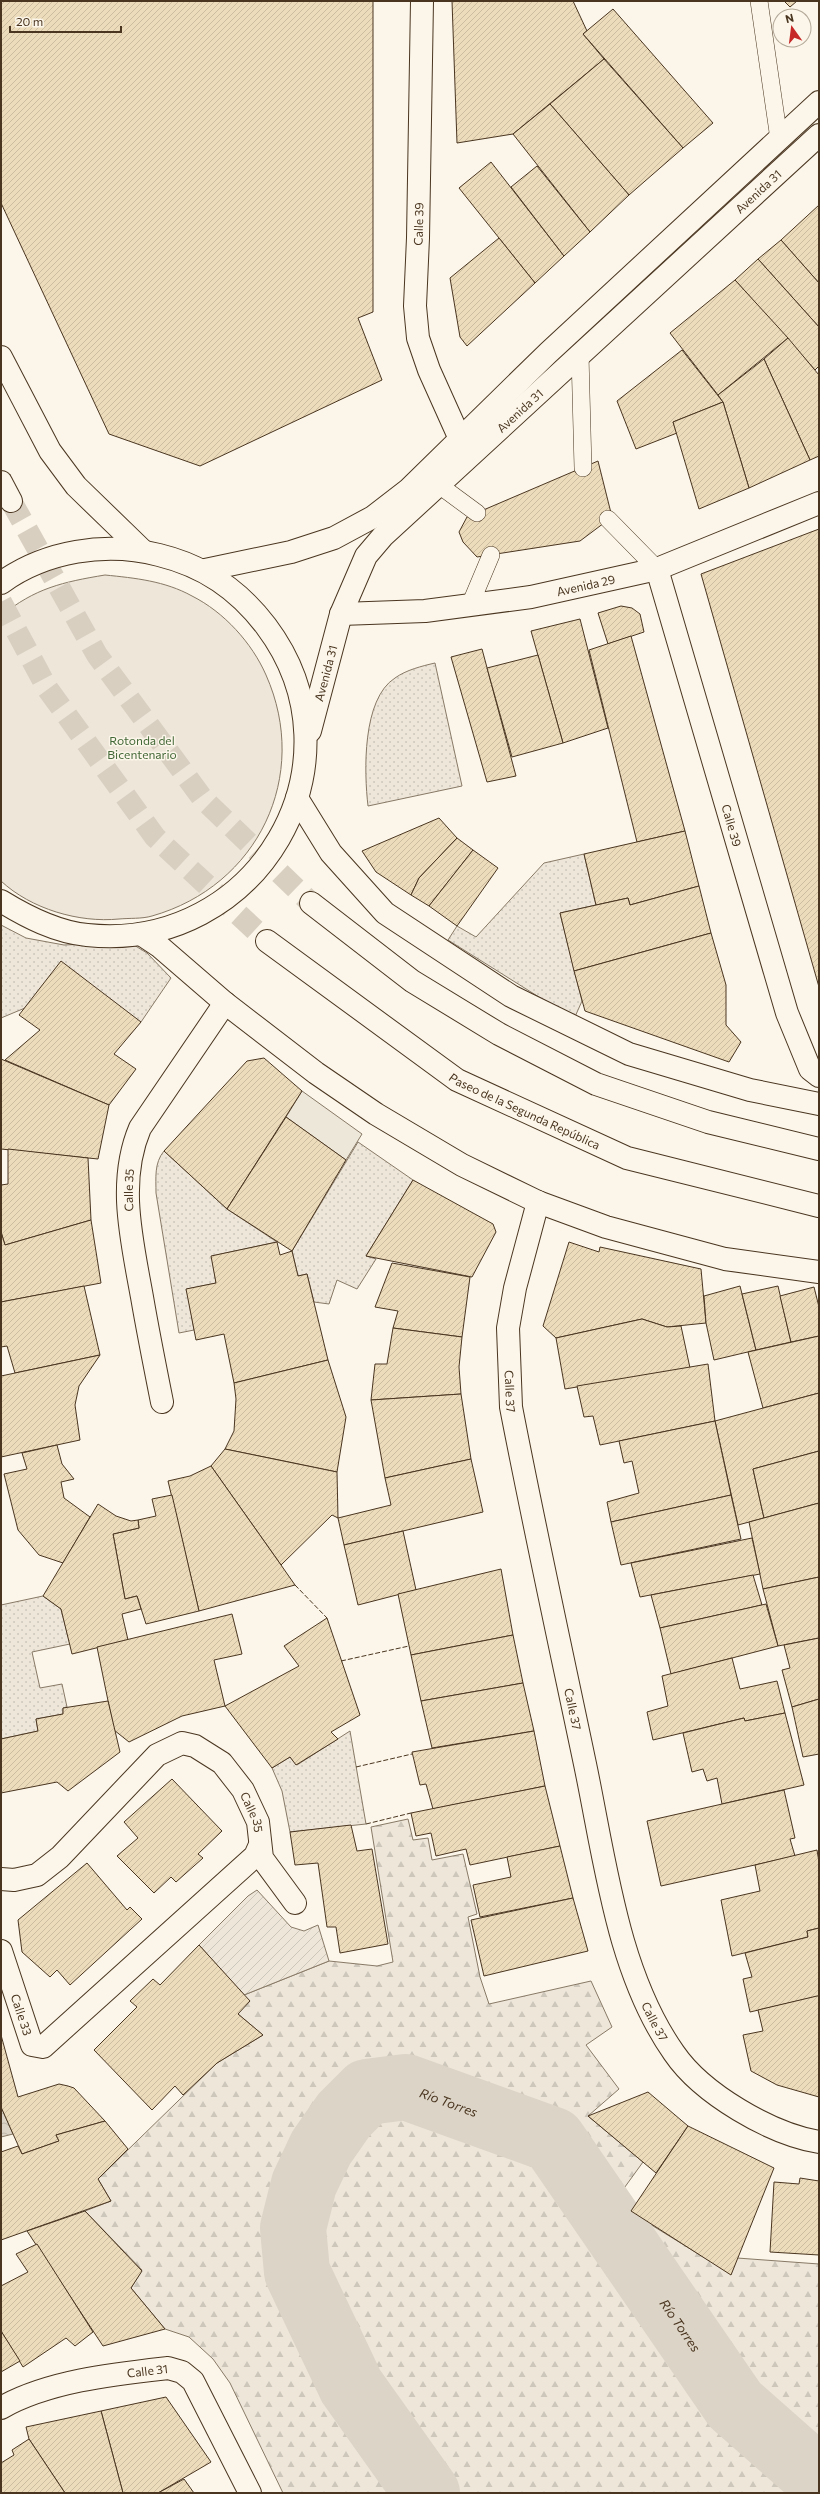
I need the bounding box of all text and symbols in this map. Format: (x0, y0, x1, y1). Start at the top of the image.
scale bar (10, 8, 121, 34)
north arrow (772, 8, 812, 48)
text: N (784, 11, 795, 25)
text: 20 m (16, 14, 43, 28)
street label: Avenida 31 (732, 166, 784, 216)
street label: Calle 39 (411, 202, 425, 246)
street label: Avenida 31 (494, 386, 546, 435)
street label: Avenida 29 (555, 572, 616, 598)
street label: Avenida 31 (311, 643, 340, 703)
park label: Rotonda del Bicentenario (107, 733, 177, 761)
street label: Calle 39 (719, 802, 745, 848)
street label: Paseo de la Segunda República (447, 1070, 603, 1152)
street label: Calle 35 (121, 1168, 136, 1212)
street label: Calle 37 (503, 1370, 519, 1414)
street label: Calle 37 (562, 1687, 585, 1731)
street label: Calle 35 (238, 1790, 266, 1833)
street label: Calle 33 (9, 1992, 35, 2037)
street label: Calle 37 (639, 1999, 671, 2044)
water label: Río Torres (417, 2085, 480, 2120)
water label: Río Torres (657, 2296, 704, 2355)
street label: Calle 31 (126, 2361, 169, 2380)

